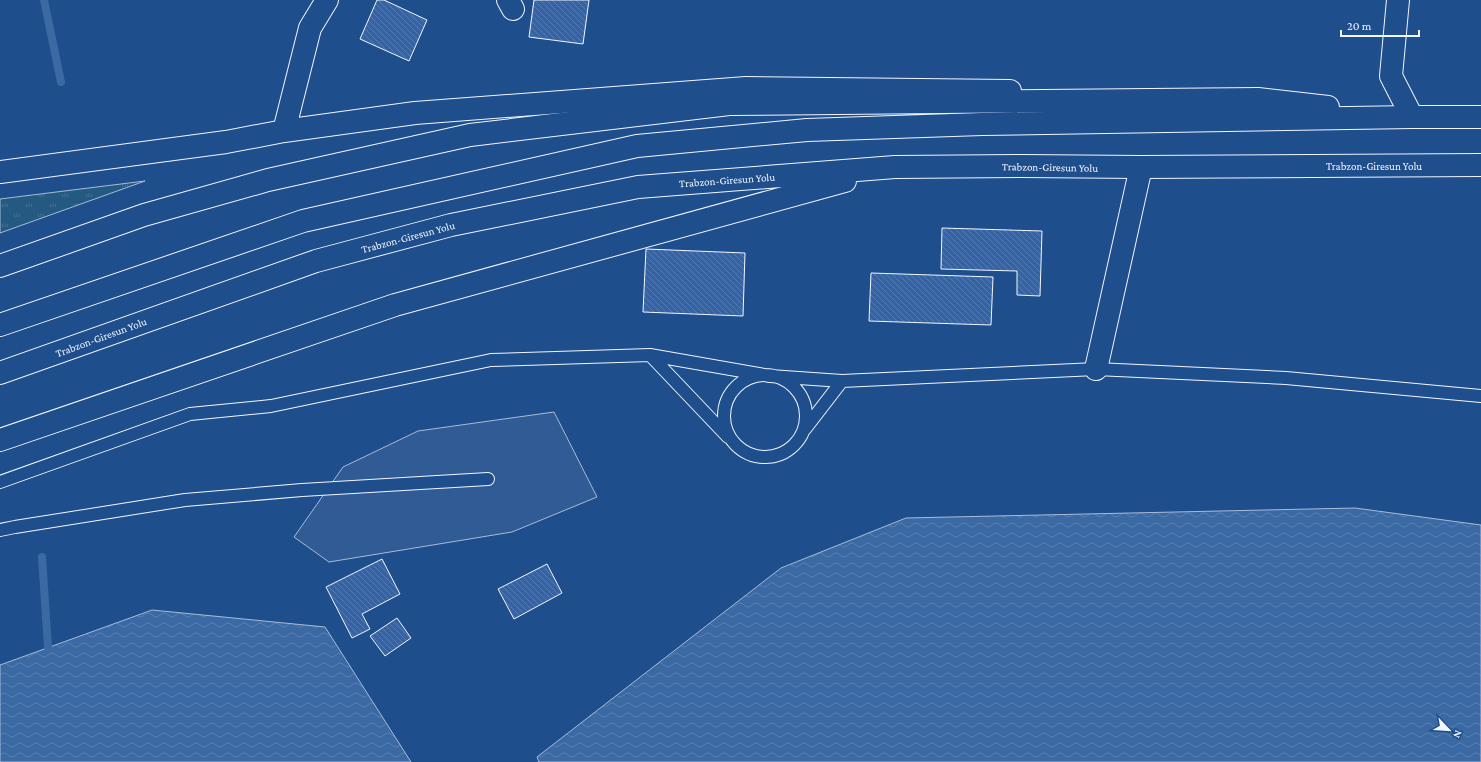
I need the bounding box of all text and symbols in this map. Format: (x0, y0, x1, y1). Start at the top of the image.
scale bar (1341, 12, 1419, 38)
text: 20 m (1347, 19, 1372, 33)
street label: Trabzon-Giresun Yolu (1002, 160, 1098, 174)
street label: Trabzon-Giresun Yolu (1326, 160, 1422, 172)
street label: Trabzon-Giresun Yolu (679, 171, 776, 189)
street label: Trabzon-Giresun Yolu (360, 219, 456, 255)
street label: Trabzon-Giresun Yolu (54, 315, 148, 359)
north arrow (1429, 710, 1469, 750)
text: N (1451, 728, 1465, 741)

